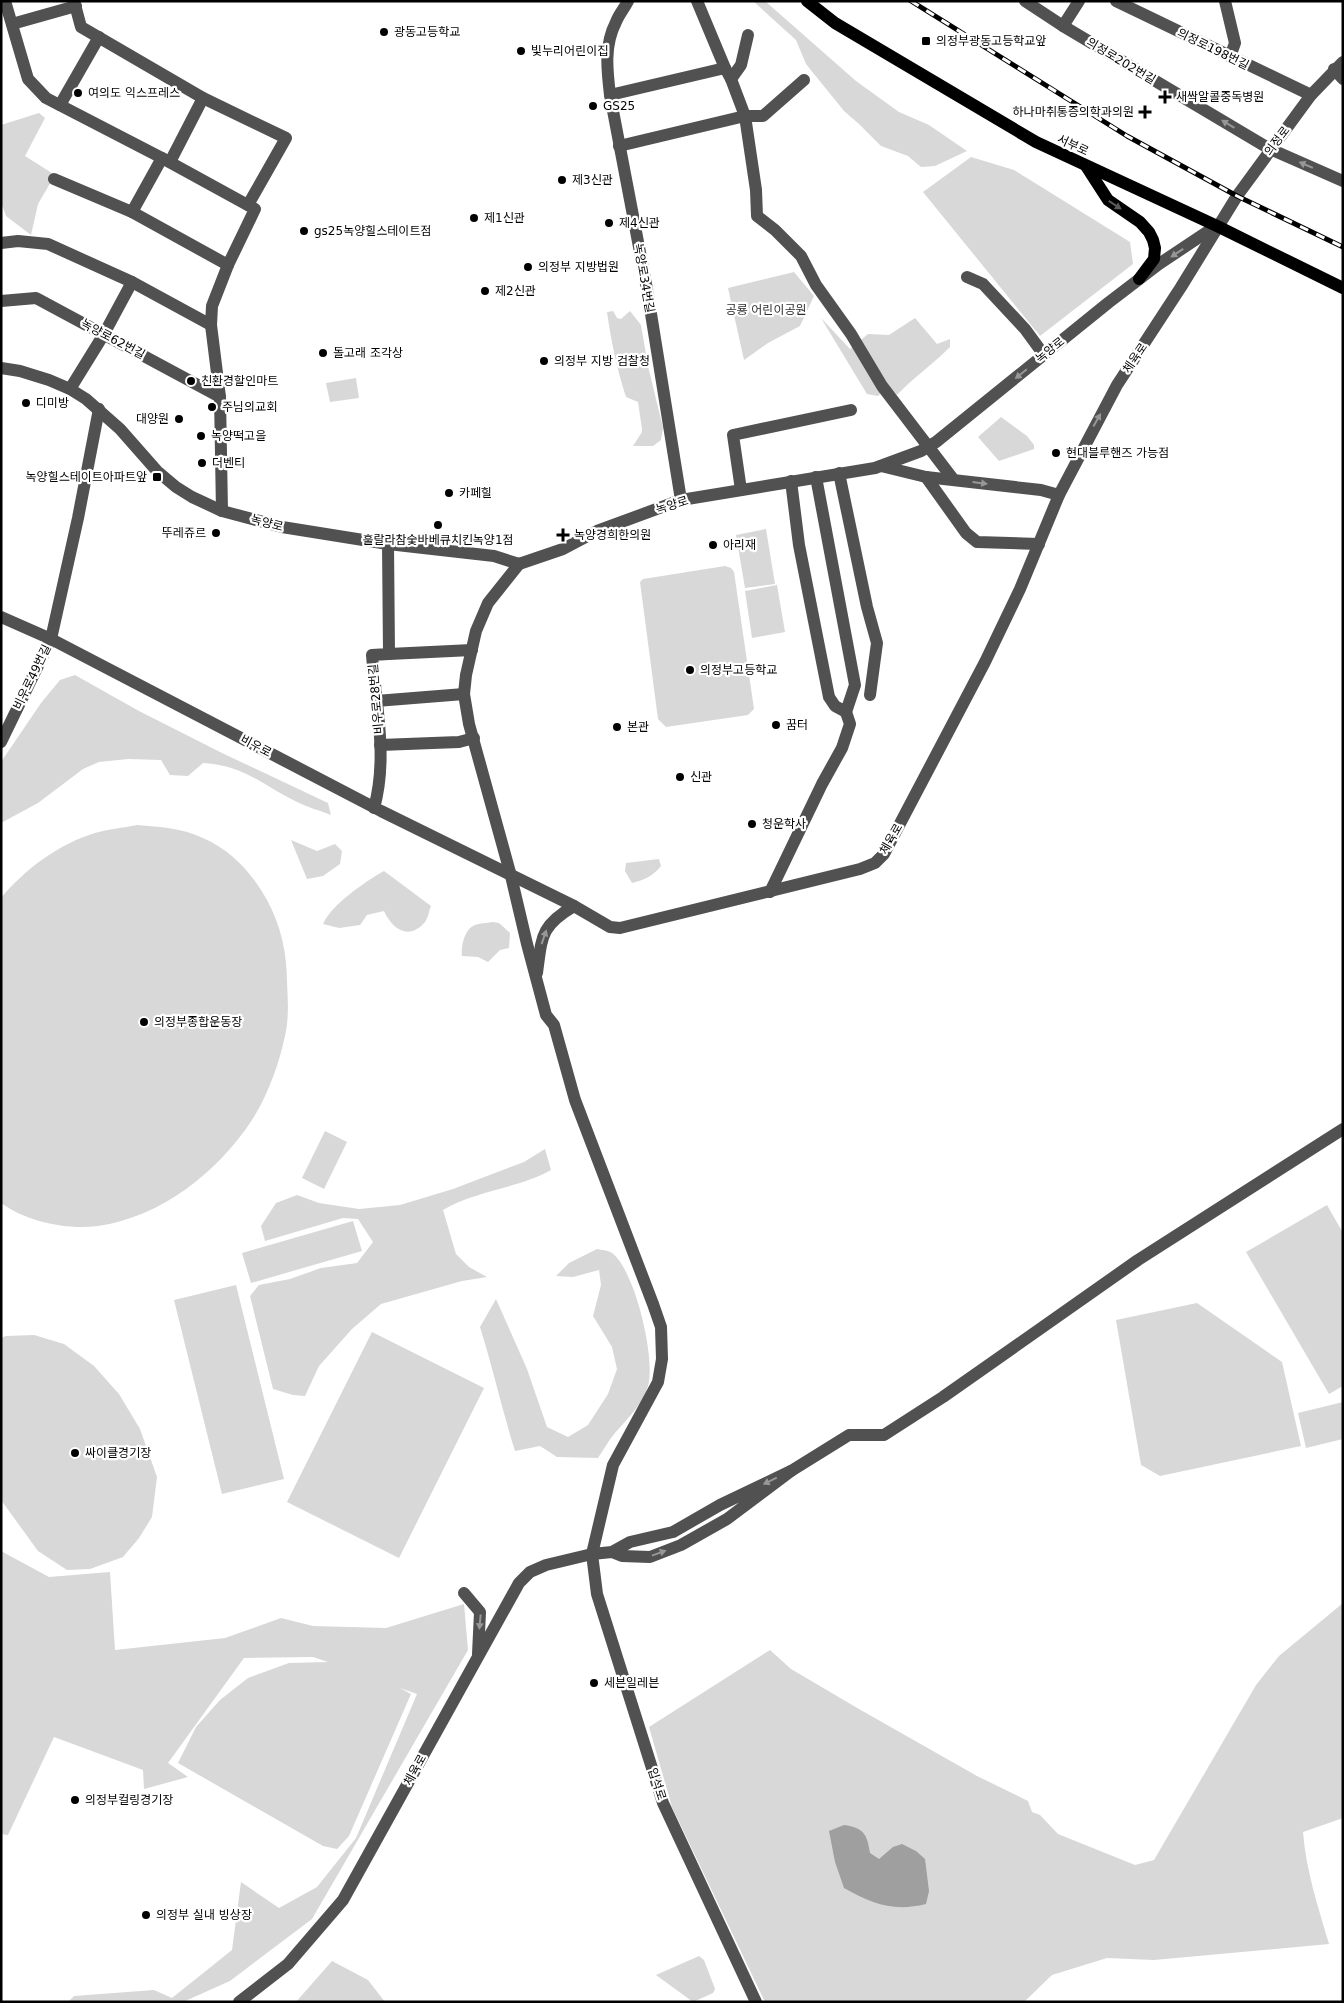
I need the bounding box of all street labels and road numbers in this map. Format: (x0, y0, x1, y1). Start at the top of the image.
street label: 의정로198번길 (1175, 26, 1251, 72)
street label: 의정로202번길 (1084, 35, 1158, 87)
street label: 의정로 (1261, 124, 1293, 158)
street label: 서부로 (1055, 132, 1091, 158)
street label: 녹양로34번길 (631, 242, 657, 314)
street label: 녹양로62번길 (79, 316, 147, 362)
street label: 녹양로 (1033, 334, 1067, 366)
street label: 체육로 (1120, 340, 1150, 376)
street label: 녹양로 (654, 493, 690, 517)
street label: 녹양로 (249, 512, 285, 534)
street label: 비우로49번길 (10, 642, 54, 712)
street label: 비우로28번길 (366, 663, 386, 735)
street label: 비우로 (238, 732, 274, 760)
street label: 체육로 (877, 821, 905, 857)
street label: 체육로 (401, 1752, 429, 1788)
street label: 입석로 (645, 1766, 669, 1802)

